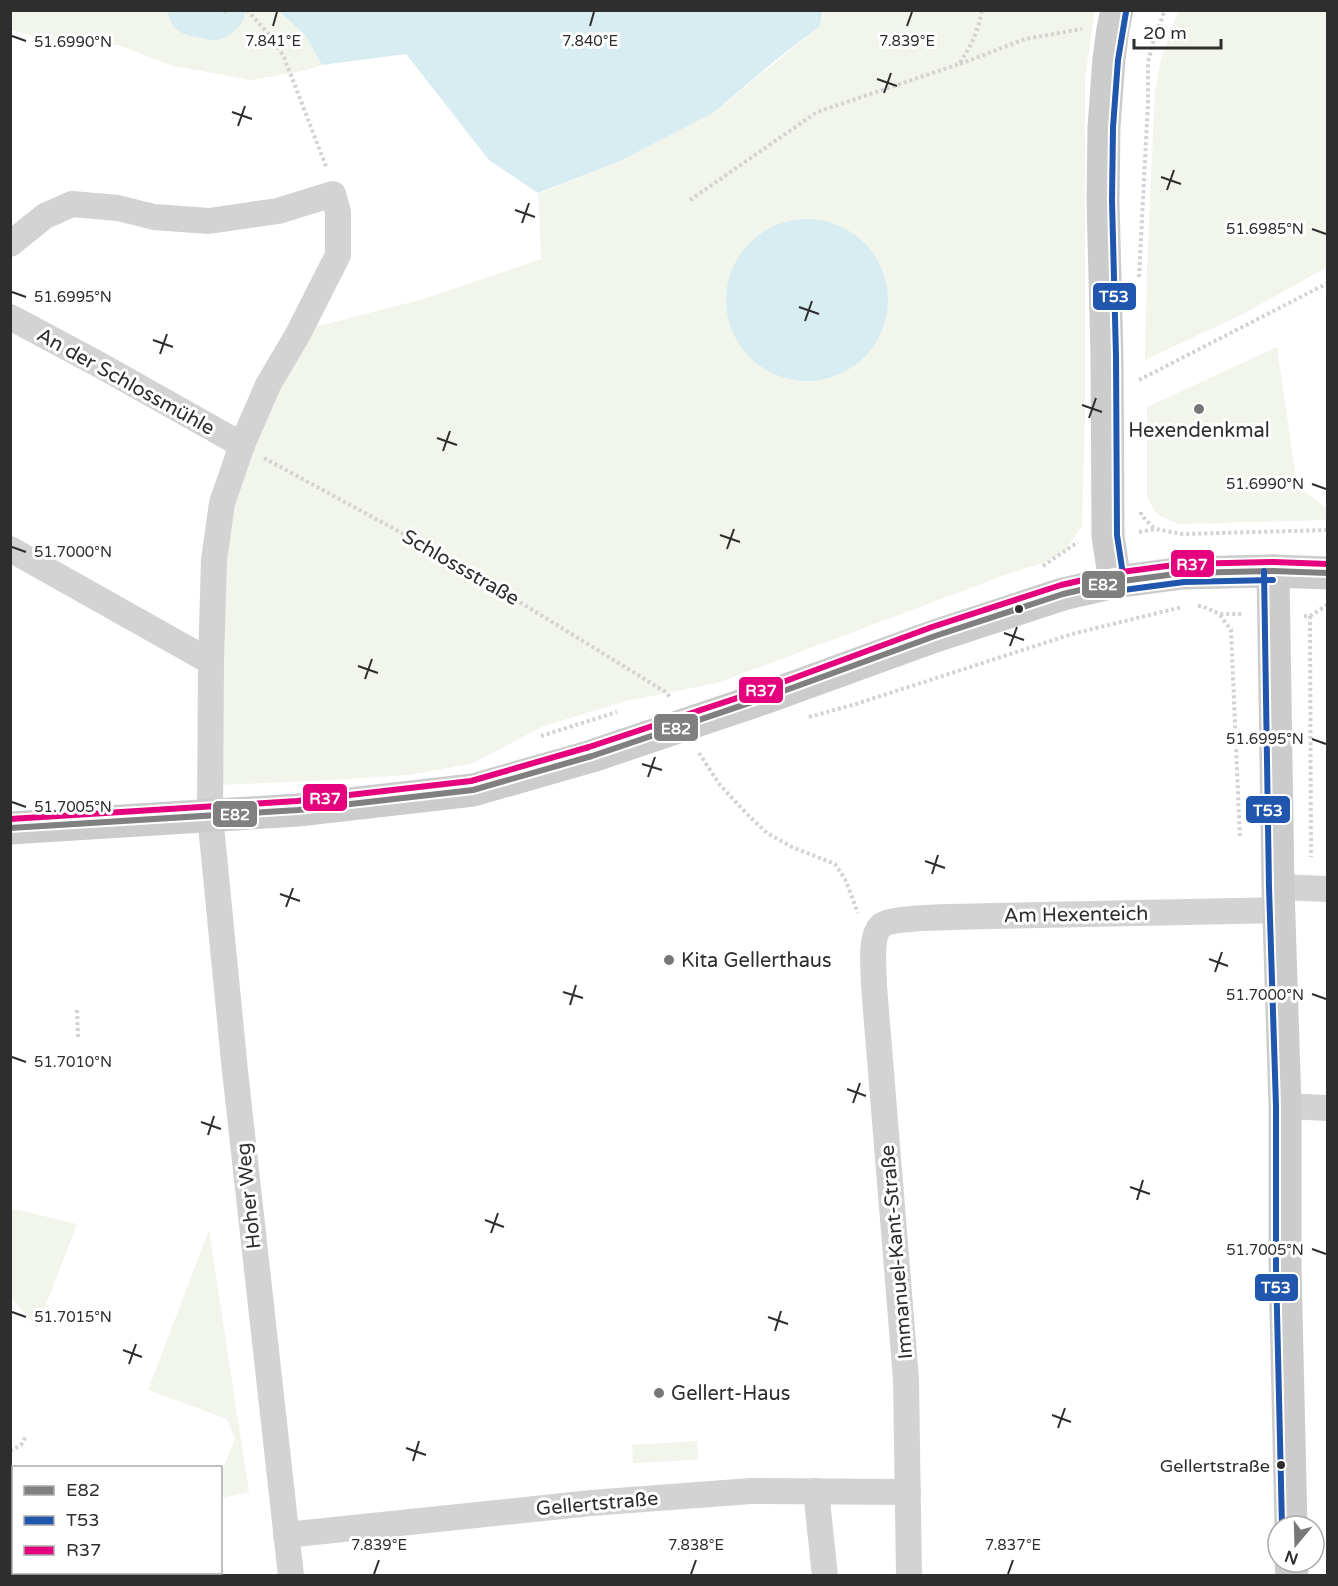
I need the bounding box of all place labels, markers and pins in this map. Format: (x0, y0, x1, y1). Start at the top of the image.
marker: Hexendenkmal (1192, 402, 1206, 416)
place label: Hexendenkmal (1128, 419, 1270, 443)
unlabelled marker (1013, 603, 1025, 615)
place label: Kita Gellerthaus (681, 949, 832, 973)
marker: Kita Gellerthaus (662, 953, 676, 967)
place label: Gellert-Haus (671, 1382, 790, 1406)
marker: Gellert-Haus (652, 1386, 666, 1400)
place label: Gellertstraße (1160, 1455, 1270, 1477)
marker: Gellertstraße (1275, 1459, 1287, 1471)

